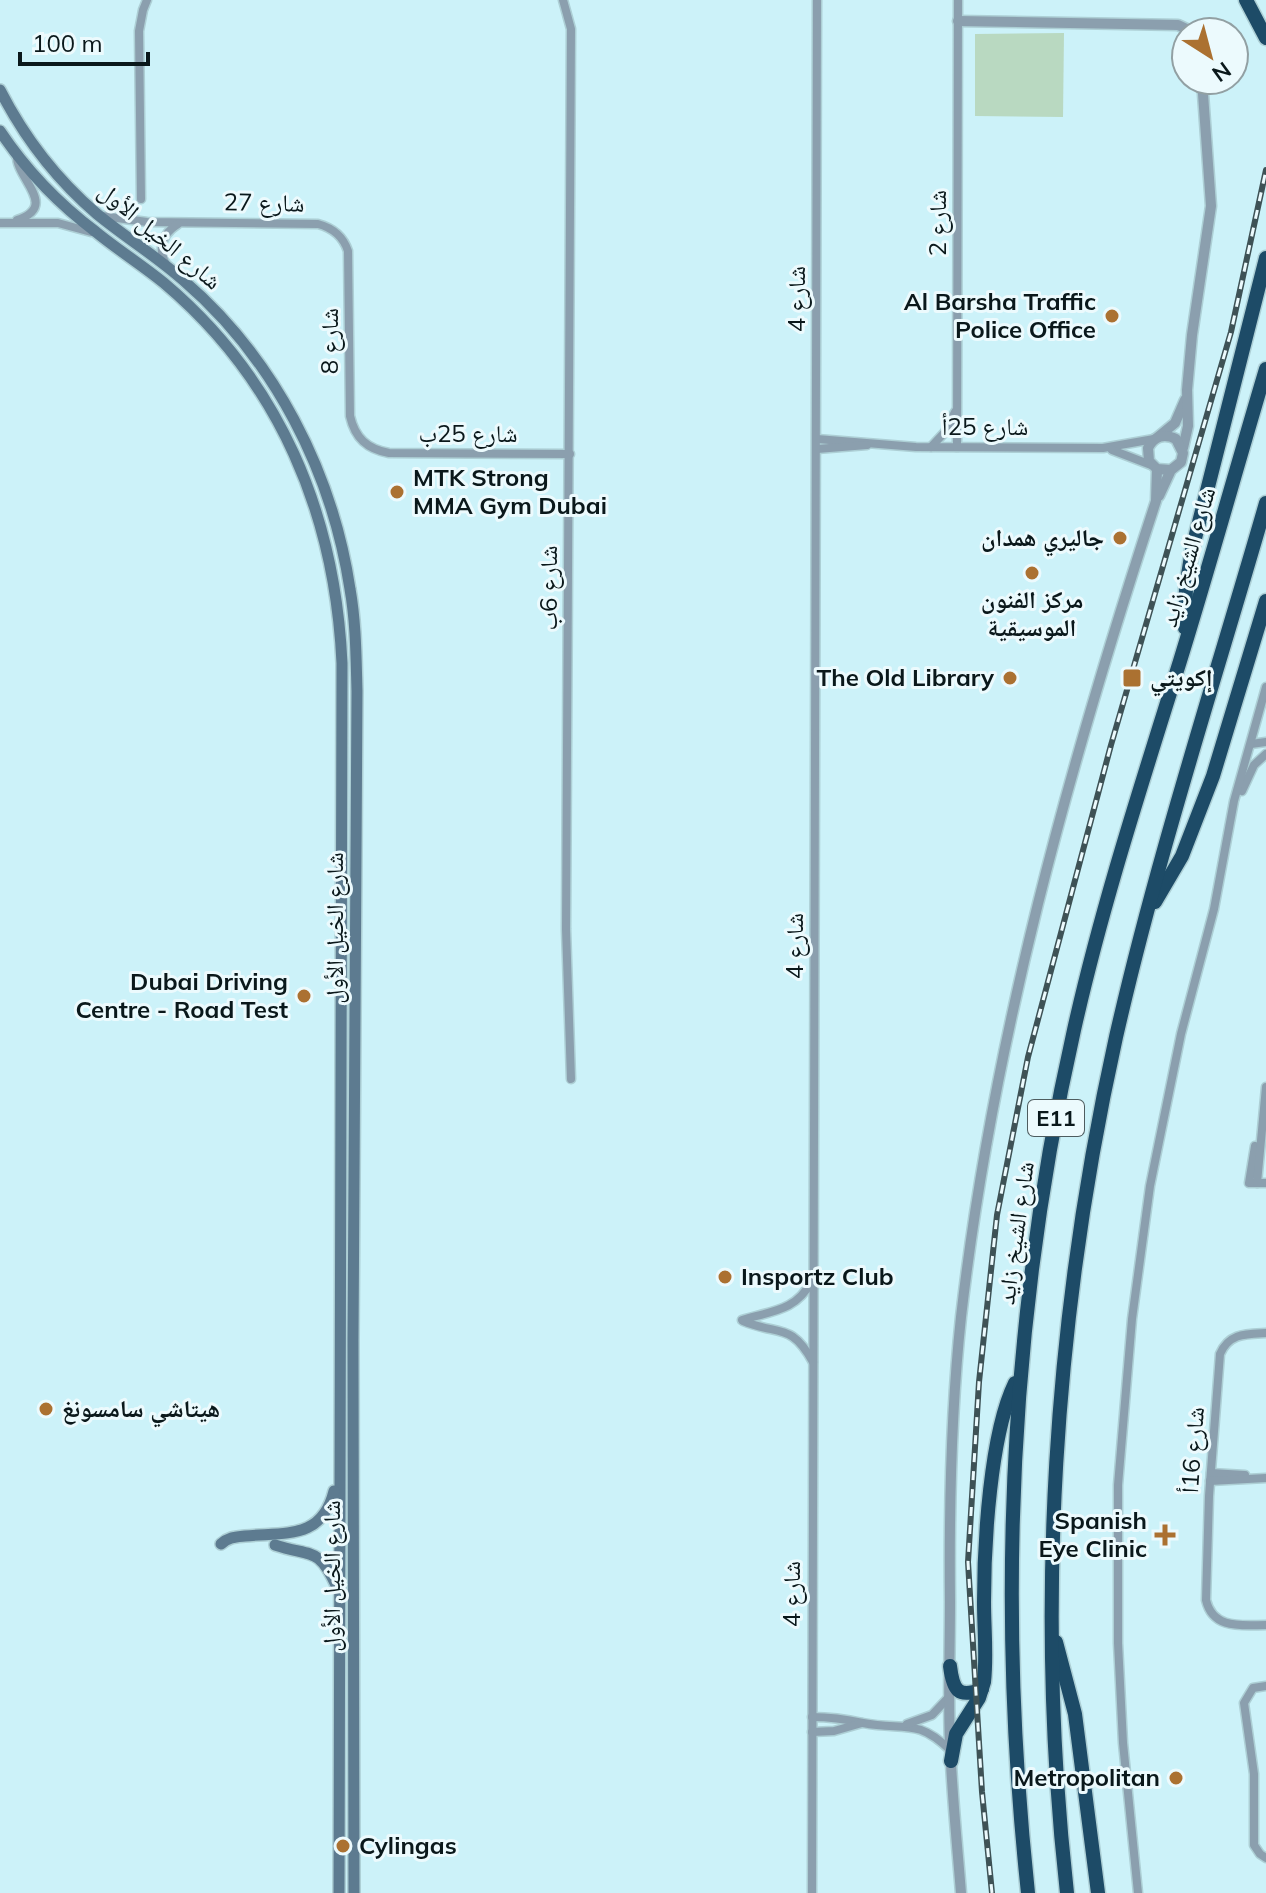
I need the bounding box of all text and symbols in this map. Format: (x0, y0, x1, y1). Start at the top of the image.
scale bar (20, 16, 148, 66)
north arrow (1170, 16, 1250, 96)
text: 100 m (32, 28, 103, 58)
text: N (1207, 56, 1237, 88)
street label: شارع الخيل الأول (92, 175, 228, 296)
street label: شارع 27 (223, 186, 305, 219)
street label: شارع 2 (922, 190, 953, 256)
street label: شارع 4 (781, 266, 812, 332)
place label: Al Barsha Traffic Police Office (904, 286, 1096, 344)
marker: Al Barsha Traffic Police Office (1103, 307, 1121, 325)
street label: شارع 8 (314, 308, 345, 374)
street label: شارع 25أ (942, 411, 1028, 442)
street label: شارع 25ب (418, 418, 518, 449)
place label: MTK Strong MMA Gym Dubai (413, 462, 607, 520)
marker: MTK Strong MMA Gym Dubai (388, 483, 406, 501)
street label: شارع الشيخ زايد (1153, 483, 1222, 630)
place label: جاليري همدان (981, 522, 1104, 557)
marker: جاليري همدان (1111, 529, 1129, 547)
street label: شارع 6ب (533, 546, 564, 630)
marker: مركز الفنون الموسيقية (1023, 564, 1041, 582)
place label: مركز الفنون الموسيقية (981, 584, 1083, 642)
place label: The Old Library (816, 662, 995, 692)
place label: إكويتي (1150, 662, 1213, 697)
marker: إكويتي (1121, 667, 1143, 689)
marker: The Old Library (1001, 669, 1019, 687)
street label: شارع الخيل الأول (319, 852, 350, 1004)
street label: شارع 4 (779, 913, 810, 979)
place label: Dubai Driving Centre - Road Test (75, 966, 288, 1024)
marker: Dubai Driving Centre - Road Test (295, 987, 313, 1005)
road number: E11 (1028, 1100, 1084, 1136)
street label: شارع الشيخ زايد (990, 1159, 1041, 1306)
place label: Insportz Club (741, 1261, 894, 1291)
marker: Insportz Club (716, 1268, 734, 1286)
place label: هيتاشي سامسونغ (62, 1393, 220, 1428)
marker: هيتاشي سامسونغ (37, 1400, 55, 1418)
street label: شارع 16أ (1174, 1406, 1211, 1494)
street label: شارع الخيل الأول (316, 1500, 347, 1652)
place label: Spanish Eye Clinic (1039, 1505, 1147, 1563)
marker: Spanish Eye Clinic (1154, 1524, 1176, 1546)
street label: شارع 4 (776, 1561, 807, 1627)
place label: Metropolitan (1013, 1762, 1160, 1792)
marker: Metropolitan (1167, 1769, 1185, 1787)
place label: Cylingas (359, 1830, 457, 1860)
marker: Cylingas (334, 1837, 352, 1855)

